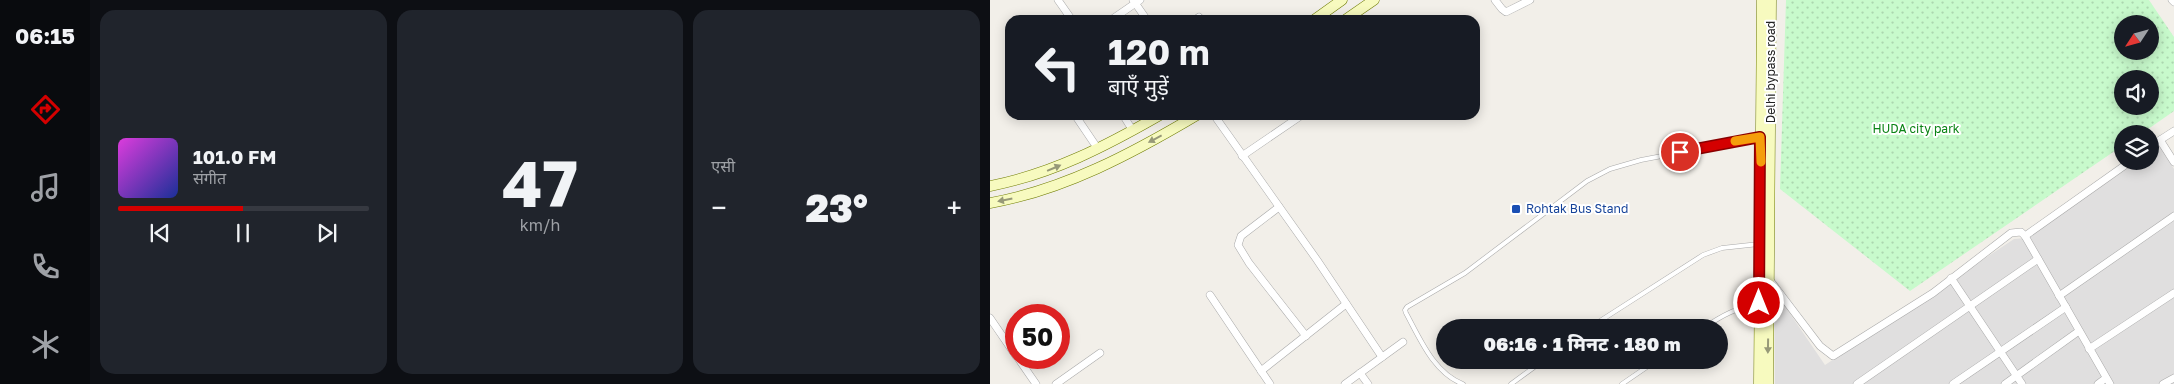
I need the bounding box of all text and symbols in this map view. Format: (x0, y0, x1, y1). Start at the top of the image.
north arrow (2114, 15, 2159, 60)
map controls (2114, 15, 2159, 170)
street label: Delhi bypass road (1763, 21, 1778, 123)
text: 06:15 (15, 22, 75, 49)
text: 120 m (1108, 31, 1210, 73)
icon: left (1025, 35, 1090, 100)
button: sound (2114, 70, 2159, 115)
text: बाएँ मुड़ें (1108, 73, 1169, 100)
icon: directions (28, 92, 63, 127)
park label: HUDA city park (1872, 121, 1960, 136)
button: layers (2114, 125, 2159, 170)
pin (1659, 131, 1701, 173)
one-way arrow (1148, 135, 1162, 143)
icon: arrive (1666, 138, 1694, 166)
text: 47 (502, 143, 578, 221)
text: 101.0 FM (193, 145, 276, 168)
text: एसी (711, 156, 735, 176)
one-way arrow (1047, 164, 1061, 172)
text: संगीत (193, 168, 226, 188)
icon: music (28, 170, 63, 205)
text: 23° (805, 185, 868, 230)
text: − (711, 191, 727, 224)
text: + (947, 191, 962, 224)
one-way arrow (996, 197, 1012, 205)
place label: Rohtak Bus Stand (1526, 201, 1628, 216)
marker: Rohtak Bus Stand (1510, 203, 1522, 215)
text: km/h (520, 215, 560, 235)
icon: previous (146, 219, 174, 247)
icon: pause (229, 219, 257, 247)
icon: next (313, 219, 341, 247)
icon: phone (28, 249, 63, 284)
position arrow (1732, 276, 1784, 328)
speed limit sign: 50 (1005, 304, 1070, 369)
icon: climate (28, 327, 63, 362)
text: 06:16 · 1 मिनट · 180 m (1483, 332, 1681, 355)
one-way arrow (1764, 338, 1772, 354)

